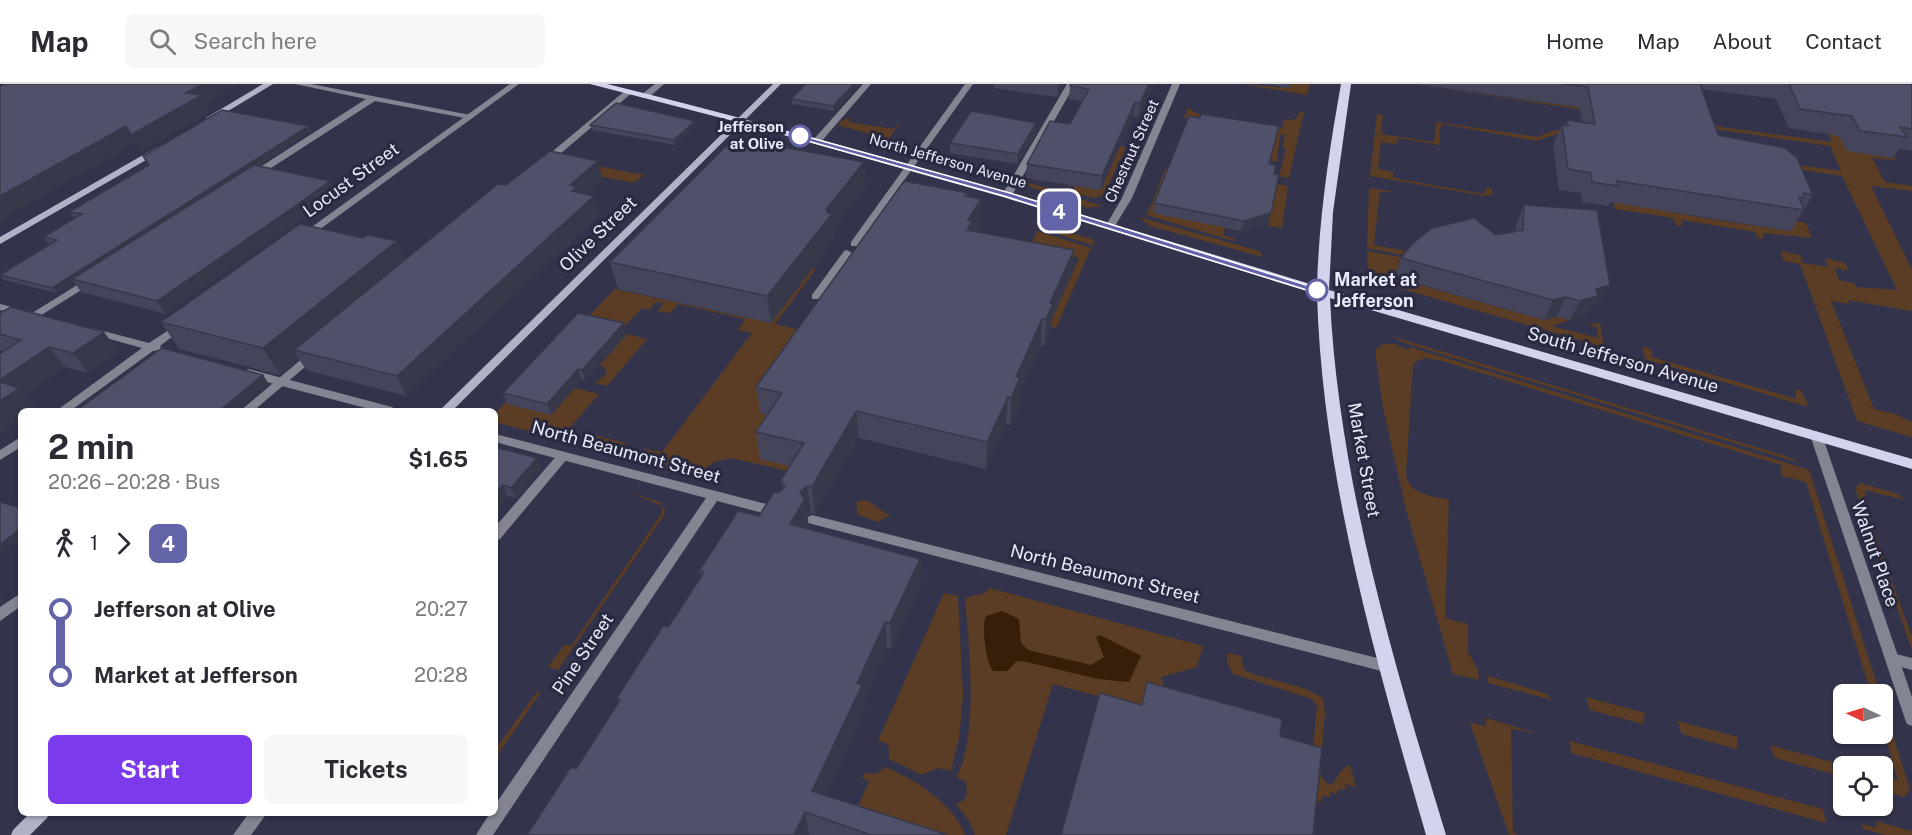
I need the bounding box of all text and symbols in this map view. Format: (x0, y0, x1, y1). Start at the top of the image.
search box (125, 14, 545, 68)
text: Map (30, 25, 89, 58)
icon: search (146, 25, 179, 58)
text: Search here (194, 28, 317, 54)
text: Home (1546, 29, 1604, 54)
text: Map (1637, 29, 1680, 54)
text: About (1713, 29, 1772, 54)
text: Contact (1805, 29, 1882, 54)
street label: Chestnut Street (1101, 96, 1162, 205)
place label: Jefferson at Olive (718, 118, 784, 152)
marker: Jefferson at Olive (789, 125, 811, 147)
street label: North Jefferson Avenue (867, 130, 1029, 191)
street label: Locust Street (299, 138, 403, 221)
street label: Olive Street (555, 192, 640, 276)
line badge: 4 (1040, 192, 1078, 230)
text: 4 (1052, 199, 1066, 224)
place label: Market at Jefferson (1334, 269, 1417, 311)
marker: Market at Jefferson (1306, 279, 1328, 301)
street label: South Jefferson Avenue (1525, 322, 1721, 397)
street label: Market Street (1344, 401, 1385, 519)
street label: North Beaumont Street (529, 416, 723, 487)
text: 2 min (48, 428, 134, 466)
text: $1.65 (408, 446, 468, 472)
text: 20:26 – 20:28 · Bus (48, 470, 220, 494)
street label: Walnut Place (1848, 498, 1903, 610)
icon: walk (48, 527, 81, 560)
icon: forward (107, 527, 140, 560)
text: 1 (90, 531, 98, 555)
text: 4 (161, 531, 175, 556)
street label: North Beaumont Street (1008, 540, 1202, 607)
text: Jefferson at Olive (94, 596, 276, 622)
text: 20:27 (415, 597, 468, 621)
street label: Pine Street (548, 609, 617, 698)
text: Market at Jefferson (94, 662, 298, 688)
text: 20:28 (414, 663, 468, 687)
north arrow (1833, 684, 1893, 744)
map controls (1833, 684, 1893, 816)
button: Start (48, 735, 252, 804)
button: Tickets (264, 735, 468, 804)
button: locate (1833, 756, 1893, 816)

